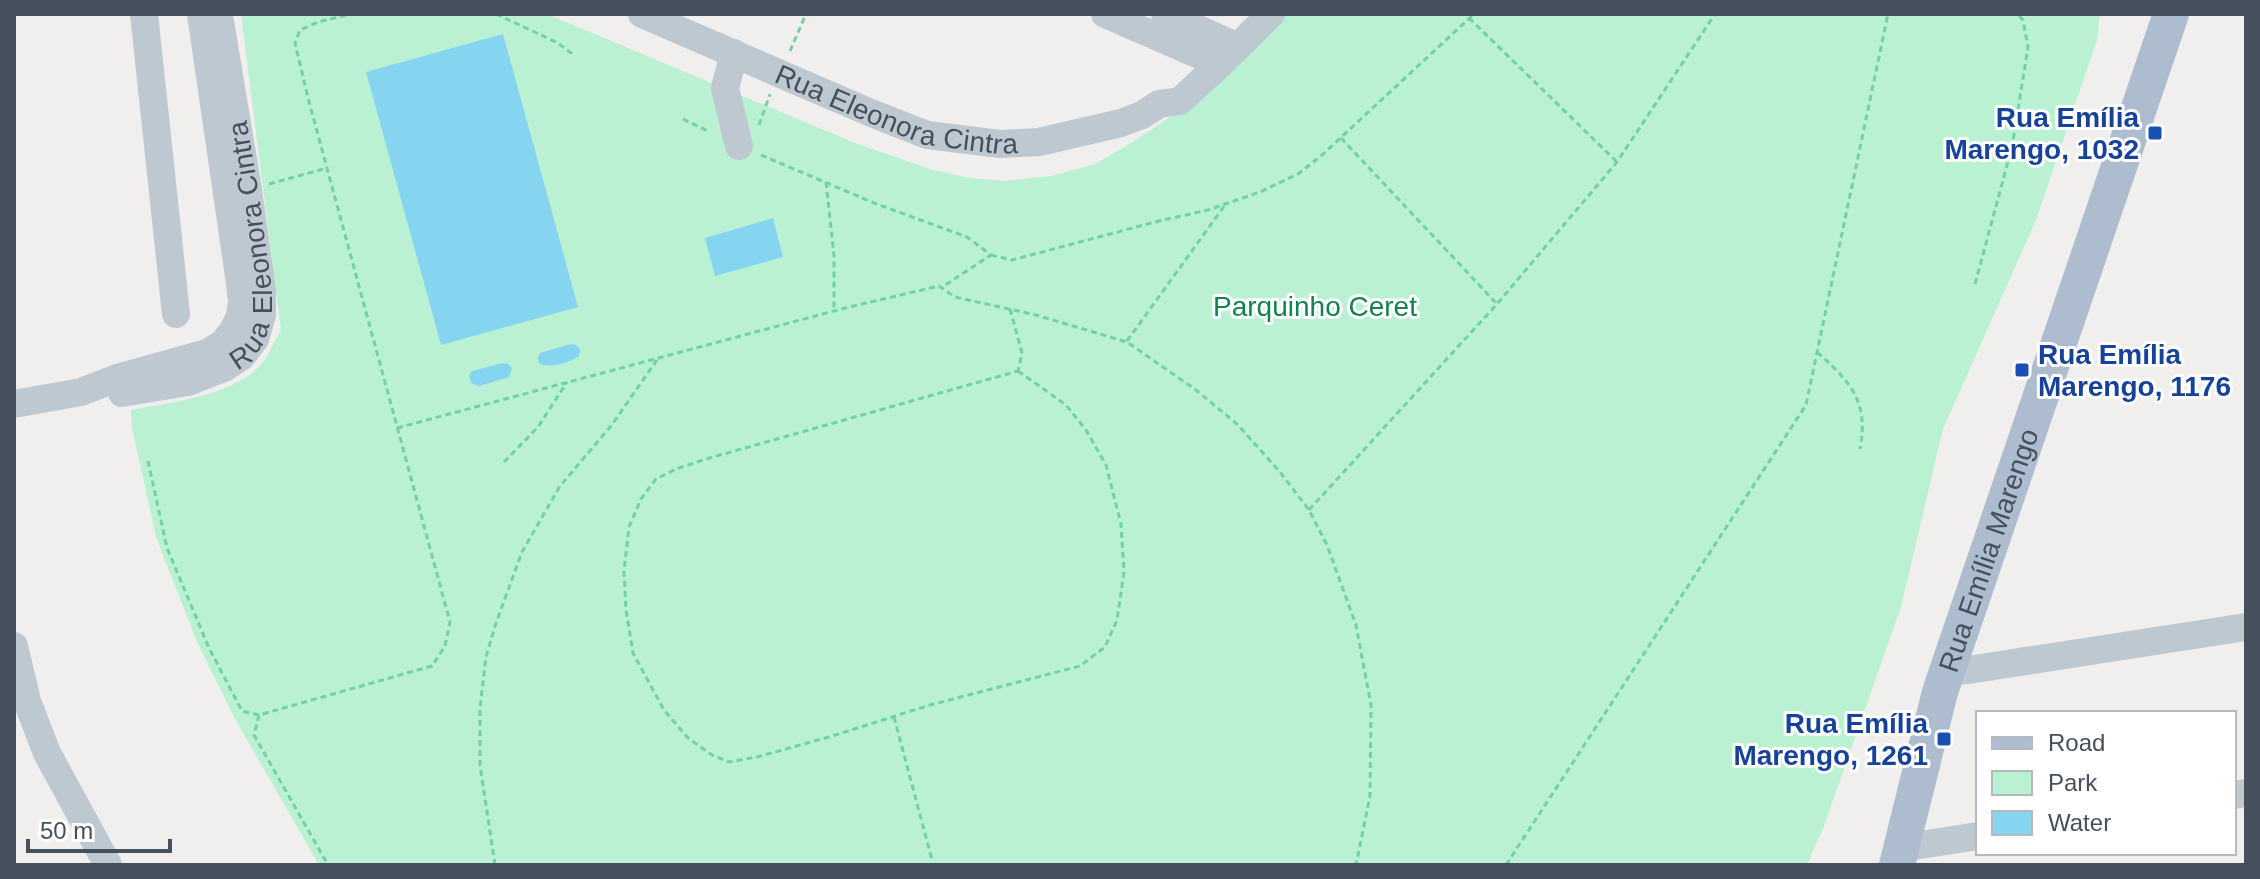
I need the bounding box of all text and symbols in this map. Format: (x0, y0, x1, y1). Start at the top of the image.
street label: Rua Eleonora Cintra (771, 58, 1019, 160)
place label: Rua Emília Marengo, 1032 (1944, 102, 2139, 165)
street label: Rua Eleonora Cintra (221, 119, 278, 376)
marker: Rua Emília Marengo, 1032 (2146, 124, 2164, 142)
park label: Parquinho Ceret (1213, 291, 1417, 322)
place label: Rua Emília Marengo, 1176 (2038, 339, 2231, 402)
marker: Rua Emília Marengo, 1176 (2013, 361, 2031, 379)
street label: Rua Emília Marengo (1932, 424, 2044, 676)
place label: Rua Emília Marengo, 1261 (1733, 708, 1928, 771)
legend (1976, 711, 2236, 855)
text: Road (2048, 729, 2105, 756)
marker: Rua Emília Marengo, 1261 (1935, 730, 1953, 748)
text: Park (2048, 769, 2098, 796)
scale bar (28, 803, 170, 853)
text: Water (2048, 809, 2111, 836)
text: 50 m (40, 817, 93, 844)

